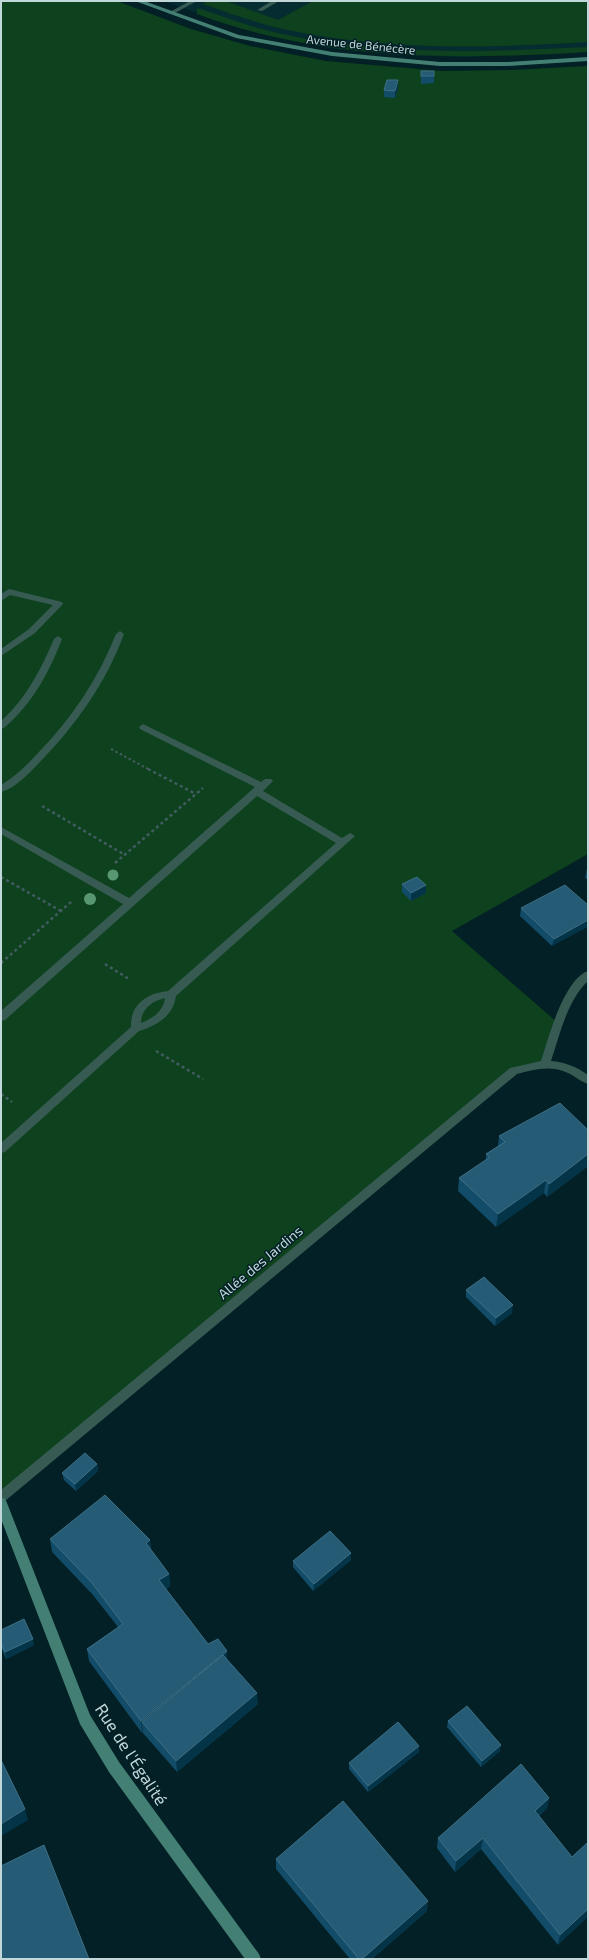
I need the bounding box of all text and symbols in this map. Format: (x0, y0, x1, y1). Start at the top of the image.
street label: Avenue de Bénécère (306, 31, 416, 57)
street label: Allée des Jardins (214, 1222, 306, 1302)
street label: Rue de l'Égalité (91, 1699, 172, 1809)

